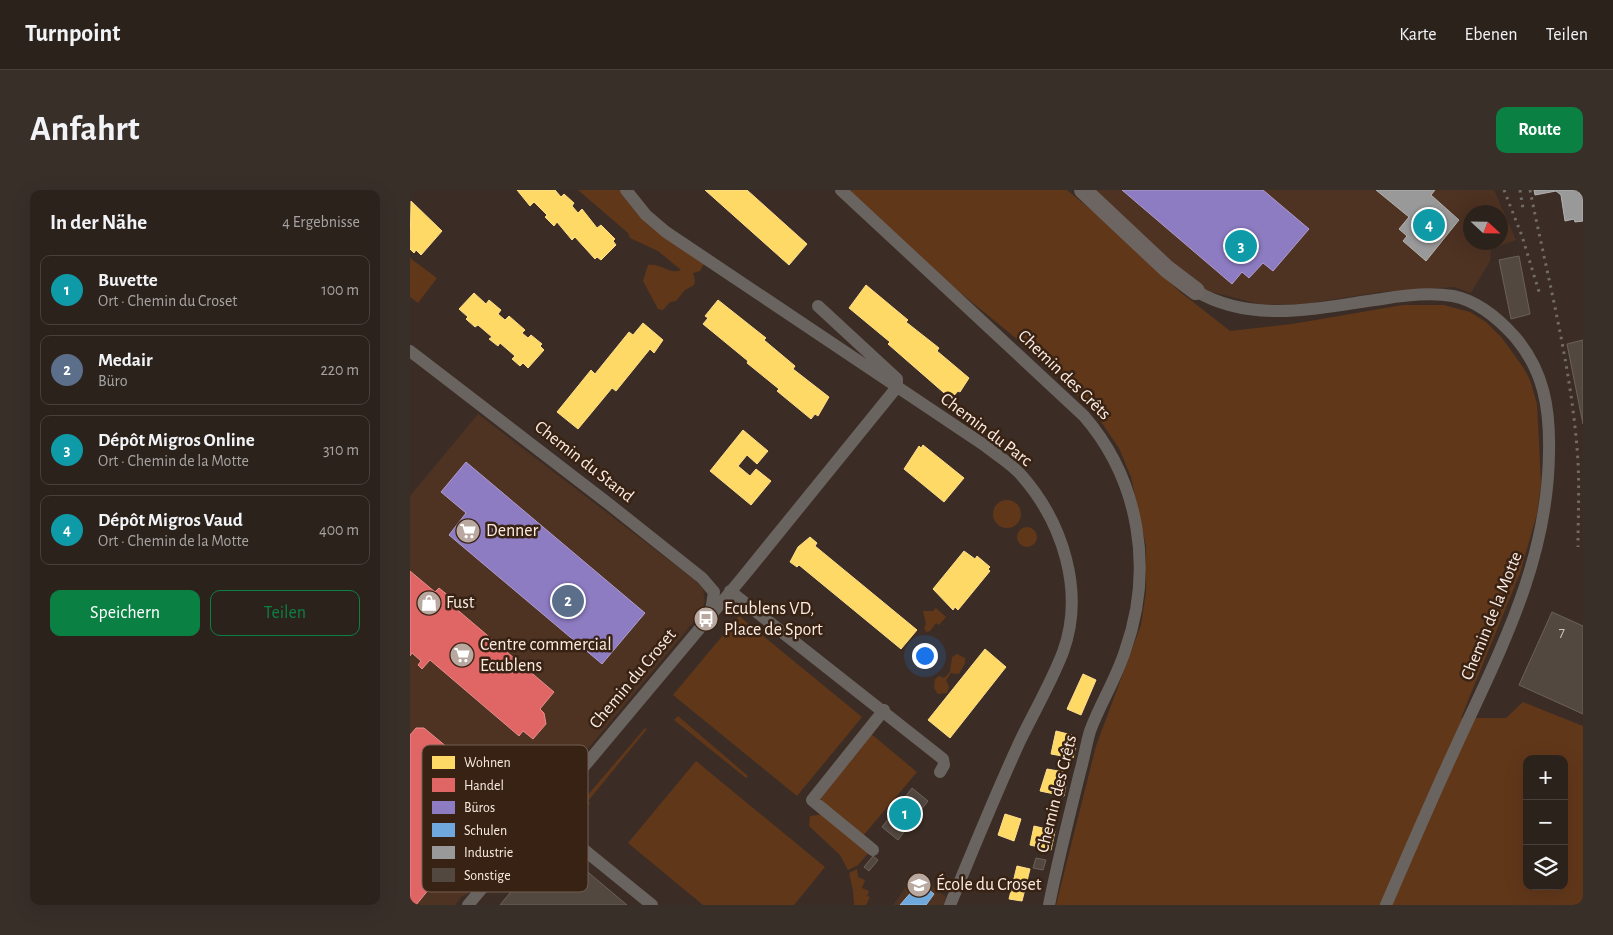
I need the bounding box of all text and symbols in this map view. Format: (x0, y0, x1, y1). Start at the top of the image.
text: Turnpoint (25, 22, 120, 46)
text: Karte (1399, 26, 1437, 44)
text: Ebenen (1465, 26, 1518, 44)
text: Teilen (1546, 26, 1588, 44)
button: Route (1496, 107, 1583, 153)
text: Anfahrt (30, 112, 140, 147)
north arrow (1463, 205, 1508, 250)
pin: 4 (1413, 206, 1445, 244)
text: In der Nähe (50, 212, 147, 233)
text: 4 Ergebnisse (282, 214, 360, 230)
pin: 3 (1225, 227, 1257, 265)
text: Buvette (98, 271, 158, 290)
text: 1 (64, 282, 70, 298)
text: 100 m (321, 282, 359, 298)
text: Ort · Chemin du Croset (98, 293, 237, 309)
street label: Chemin des Crêts (1014, 327, 1114, 423)
text: Medair (98, 351, 153, 370)
text: 2 (63, 362, 71, 378)
text: 220 m (321, 362, 359, 378)
text: Büro (98, 373, 128, 389)
street label: Chemin du Parc (937, 390, 1035, 470)
street label: Chemin du Stand (531, 418, 637, 506)
text: Dépôt Migros Online (98, 431, 255, 450)
text: 3 (64, 442, 70, 458)
text: 310 m (323, 442, 359, 458)
text: Ort · Chemin de la Motte (98, 453, 249, 469)
text: Dépôt Migros Vaud (98, 511, 243, 530)
supermarket icon: Denner (455, 518, 481, 544)
text: 4 (63, 522, 71, 538)
text: 400 m (319, 522, 359, 538)
place label: Denner (486, 522, 539, 540)
text: Ort · Chemin de la Motte (98, 533, 249, 549)
street label: Chemin de la Motte (1458, 549, 1526, 683)
pin: 2 (552, 582, 584, 620)
button: Speichern (50, 590, 200, 636)
button: Teilen (210, 590, 360, 636)
shop icon: Fust (416, 590, 442, 616)
place label: Fust (446, 594, 475, 612)
place label: Ecublens VD, Place de Sport (724, 600, 823, 639)
bus stop icon: Ecublens VD, Place de Sport (693, 606, 719, 632)
house number: 7 (1559, 625, 1565, 640)
street label: Chemin du Croset (586, 626, 680, 732)
place label: Centre commercial Ecublens (480, 636, 612, 675)
supermarket icon: Centre commercial Ecublens (449, 642, 475, 668)
your location (912, 643, 938, 669)
street label: Chemin des Crêts (1034, 733, 1080, 855)
legend (422, 745, 588, 892)
map controls (1523, 755, 1568, 890)
button: + (1523, 755, 1568, 800)
text: Wohnen (464, 756, 511, 770)
text: Handel (464, 779, 504, 793)
pin: 1 (889, 795, 921, 833)
button: − (1523, 800, 1568, 845)
text: Büros (464, 801, 495, 815)
text: Schulen (464, 824, 507, 838)
button: layers (1523, 845, 1568, 890)
text: Industrie (464, 846, 513, 860)
text: Sonstige (464, 869, 511, 883)
school or university icon: École du Croset (906, 872, 932, 898)
place label: École du Croset (936, 873, 1042, 894)

